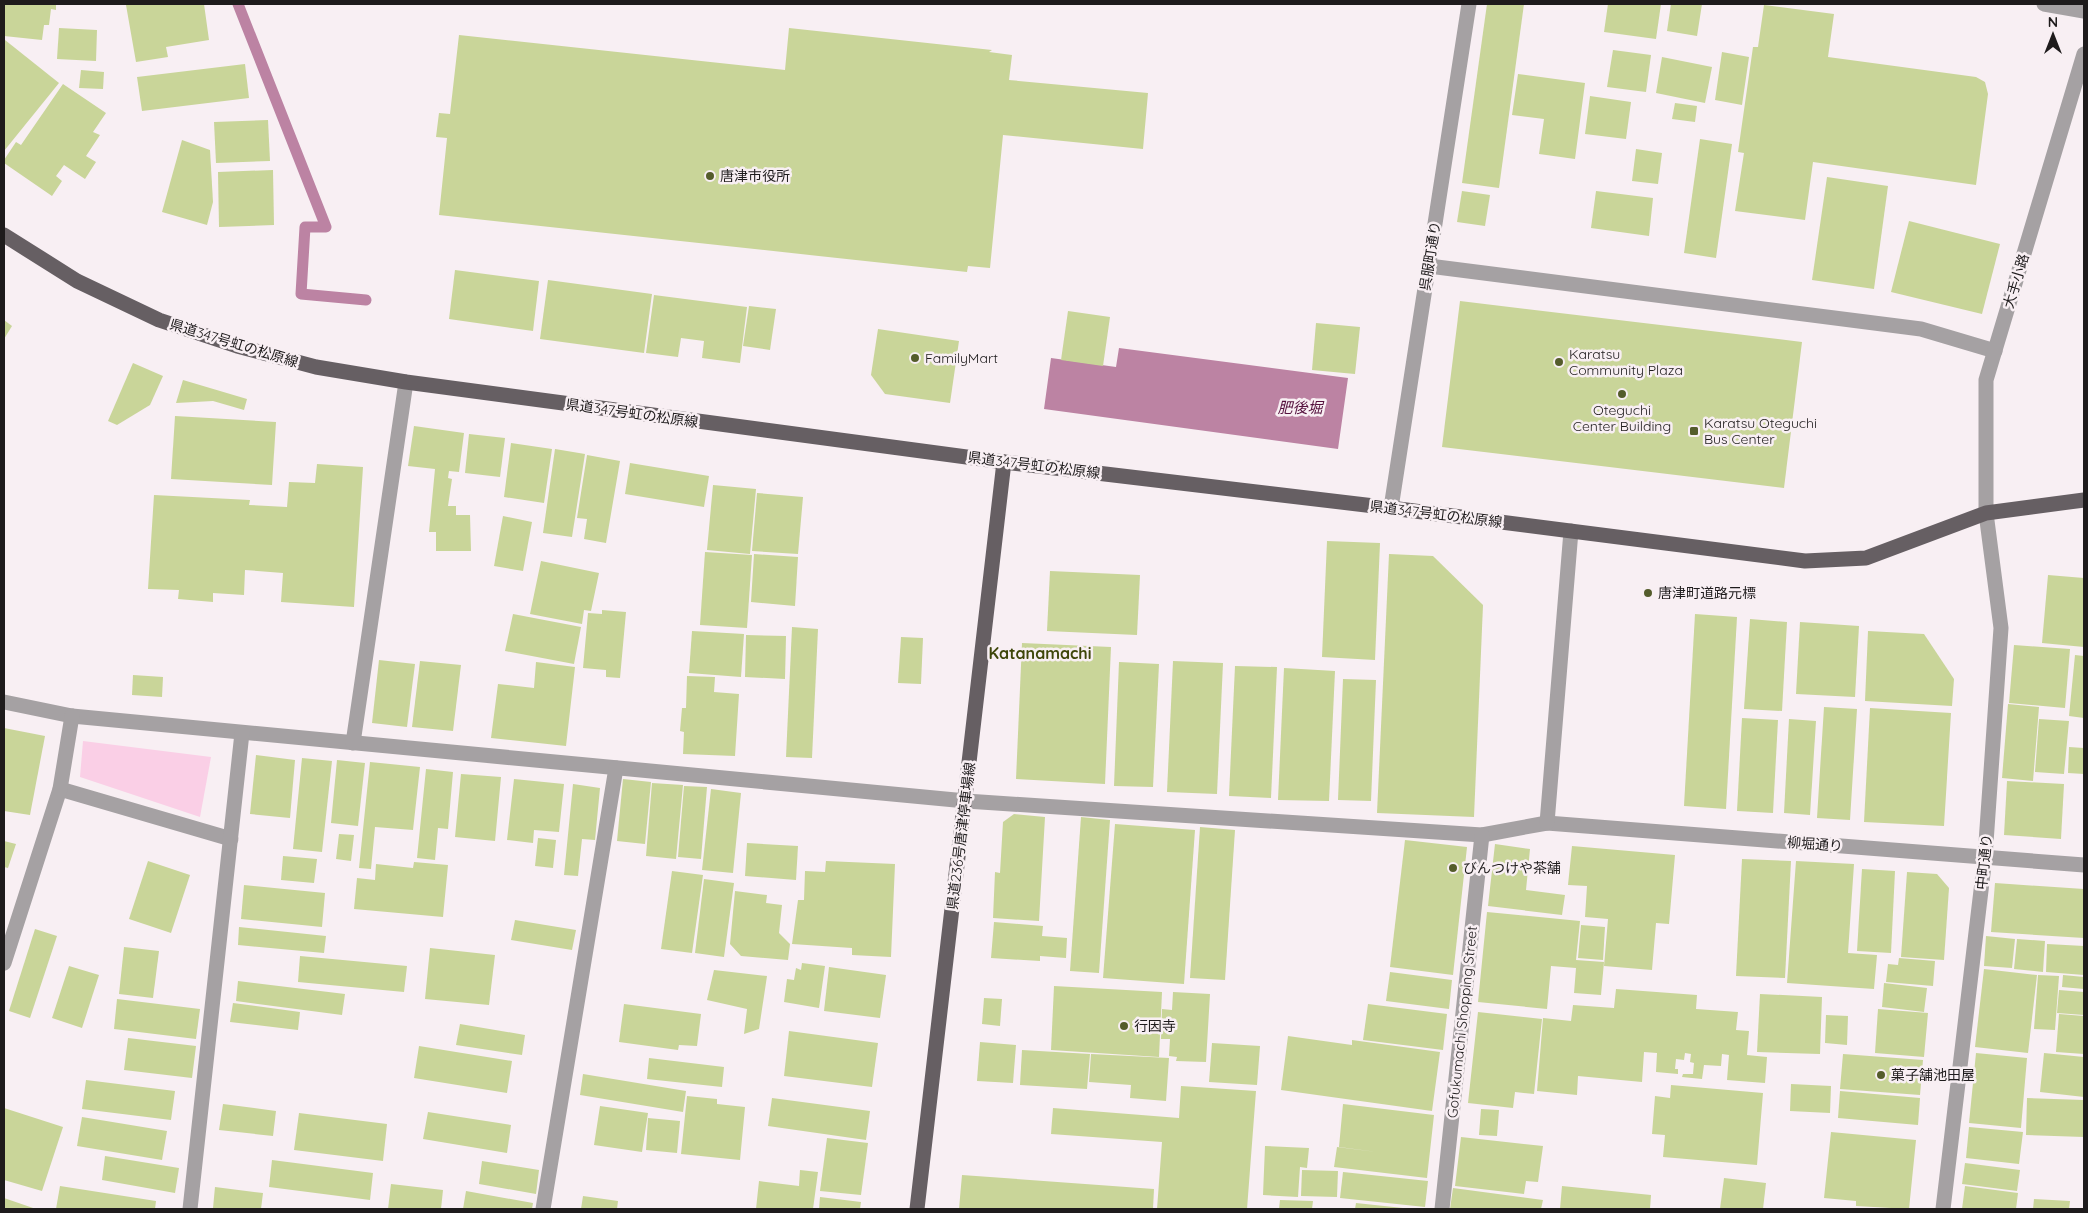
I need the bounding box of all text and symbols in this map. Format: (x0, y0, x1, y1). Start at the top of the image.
north arrow (2028, 10, 2078, 60)
text: N (2048, 13, 2058, 31)
place label: 唐津市役所 (720, 167, 790, 185)
marker: 唐津市役所 (704, 170, 716, 182)
street label: 呉服町通り (1416, 220, 1444, 292)
street label: 大手小路 (1999, 252, 2033, 310)
street label: 県道347号虹の松原線 (168, 315, 300, 371)
place label: Karatsu Community Plaza (1569, 345, 1683, 379)
place label: FamilyMart (925, 349, 998, 367)
marker: FamilyMart (909, 352, 921, 364)
marker: Karatsu Community Plaza (1553, 356, 1565, 368)
marker: Oteguchi Center Building (1616, 388, 1628, 400)
street label: 県道347号虹の松原線 (565, 395, 699, 431)
water label: 肥後堀 (1277, 398, 1324, 417)
place label: Oteguchi Center Building (1573, 401, 1671, 435)
place label: Karatsu Oteguchi Bus Center (1704, 414, 1817, 448)
marker: Karatsu Oteguchi Bus Center (1688, 425, 1700, 437)
street label: 県道347号虹の松原線 (967, 448, 1101, 482)
street label: 県道347号虹の松原線 (1369, 497, 1503, 531)
place label: 唐津町道路元標 (1658, 584, 1756, 602)
marker: 唐津町道路元標 (1642, 587, 1654, 599)
district label: Katanamachi (989, 643, 1091, 663)
street label: 県道236号唐津停車場線 (943, 761, 979, 911)
street label: 柳堀通り (1786, 833, 1844, 855)
street label: 中町通り (1972, 833, 1996, 891)
place label: びんつけや茶舗 (1463, 859, 1561, 877)
marker: びんつけや茶舗 (1447, 862, 1459, 874)
street label: Gofukumachi Shopping Street (1443, 925, 1481, 1119)
place label: 行因寺 (1134, 1017, 1176, 1035)
marker: 行因寺 (1118, 1020, 1130, 1032)
place label: 菓子舗池田屋 (1891, 1066, 1975, 1084)
marker: 菓子舗池田屋 (1875, 1069, 1887, 1081)

